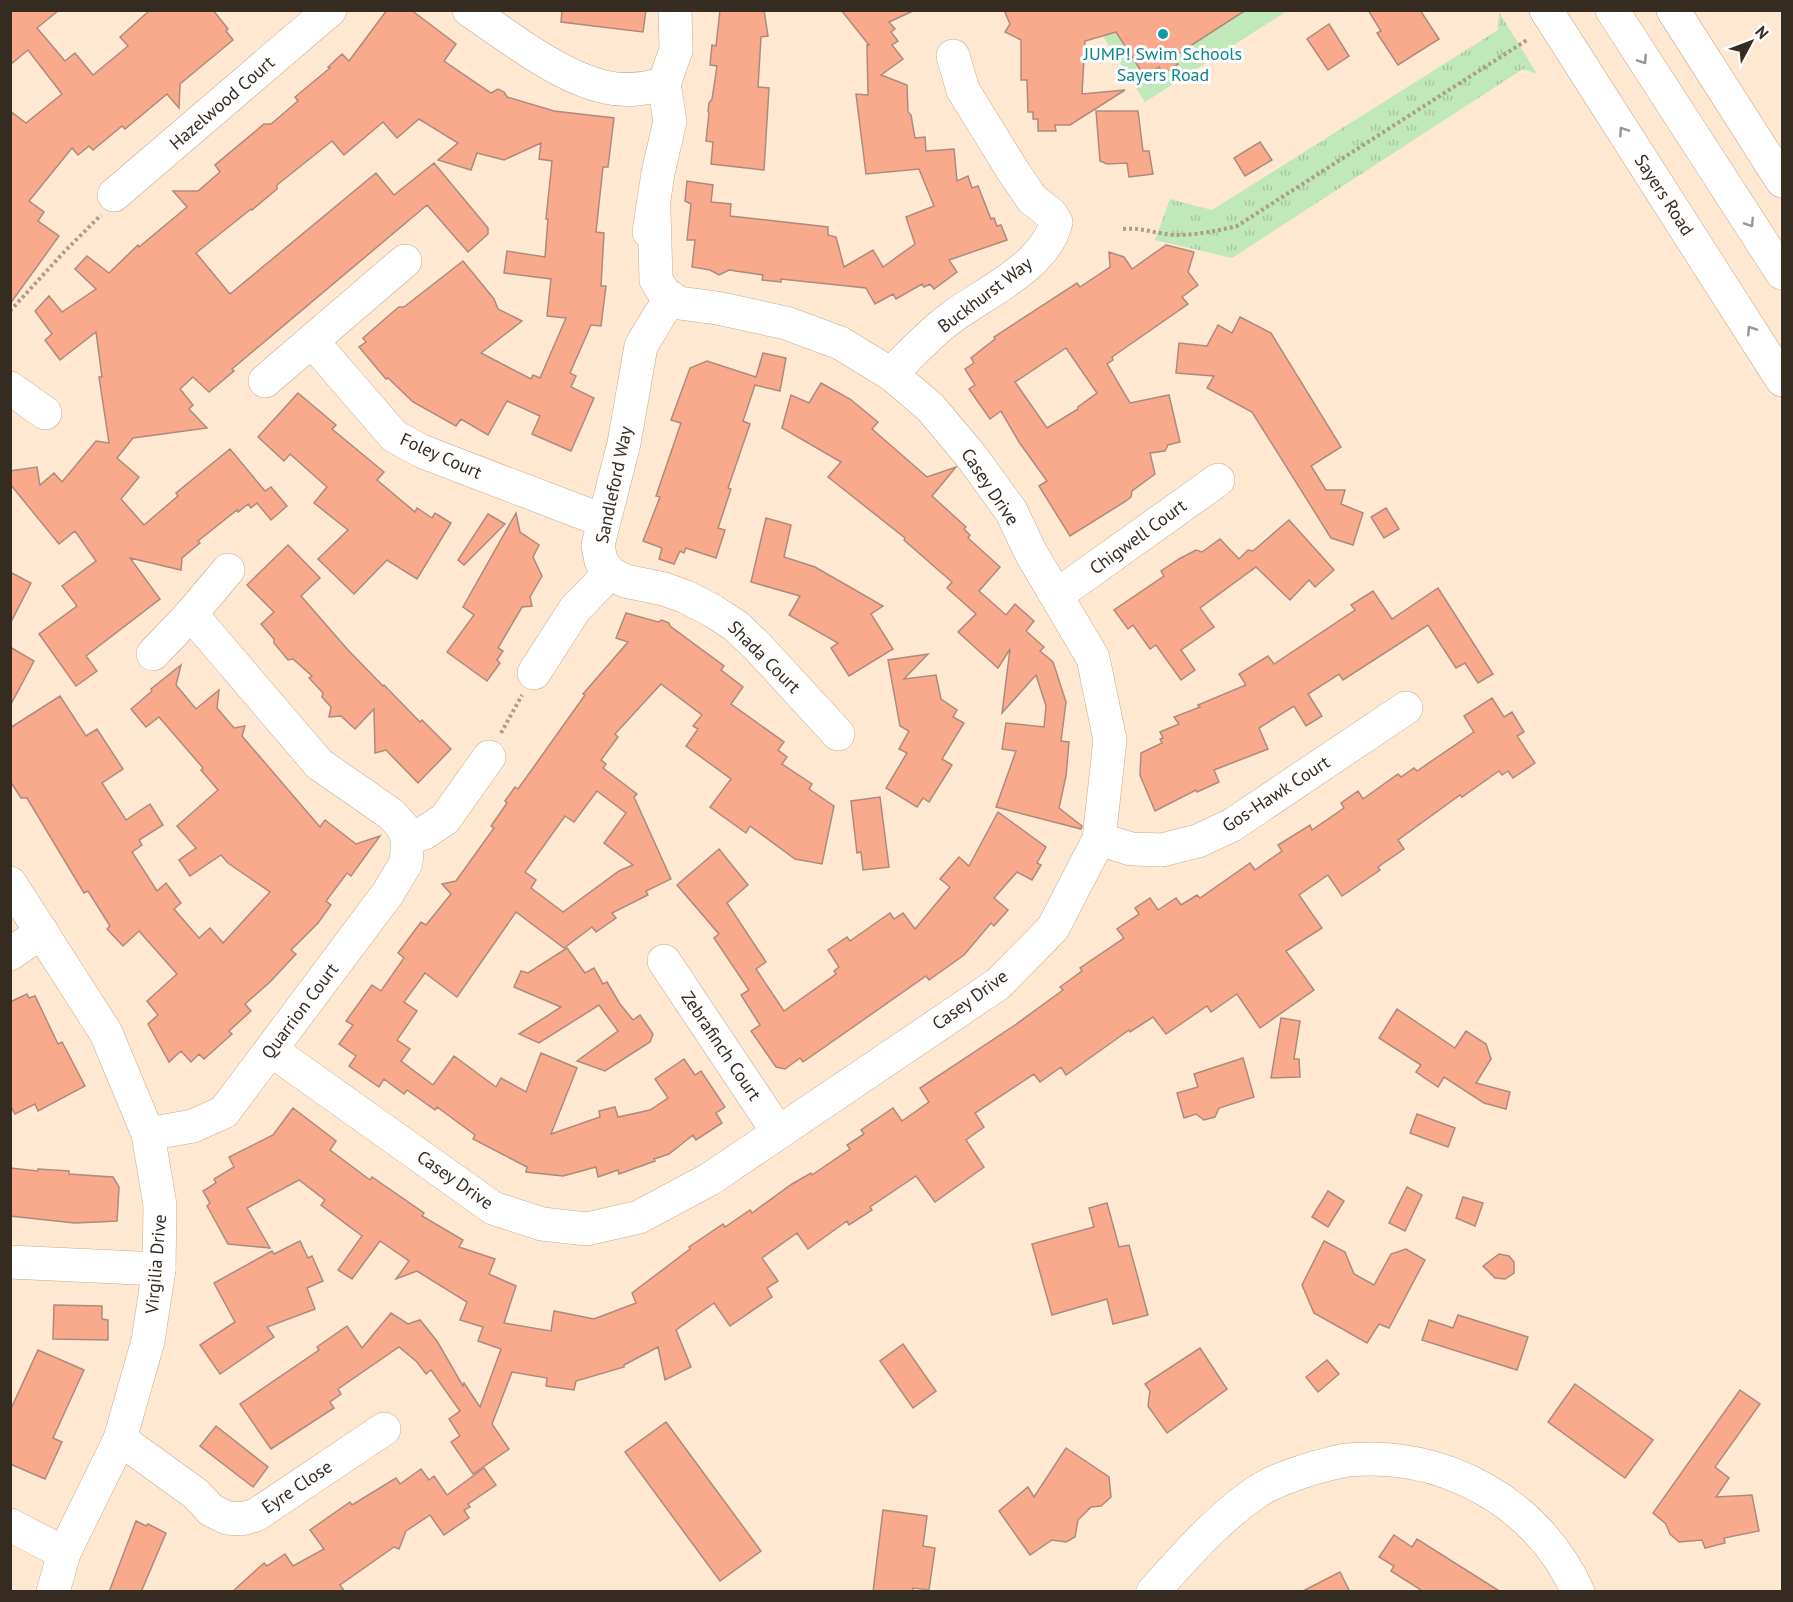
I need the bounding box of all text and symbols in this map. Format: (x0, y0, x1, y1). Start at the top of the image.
north arrow (1721, 12, 1781, 72)
text: N (1751, 22, 1773, 43)
marker: JUMP! Swim Schools Sayers Road (1156, 27, 1170, 41)
place label: JUMP! Swim Schools Sayers Road (1083, 42, 1242, 86)
street label: Hazelwood Court (164, 51, 279, 155)
one-way arrow (1636, 53, 1647, 64)
one-way arrow (1618, 127, 1630, 137)
street label: Sayers Road (1630, 150, 1699, 240)
one-way arrow (1742, 217, 1754, 227)
street label: Buckhurst Way (933, 251, 1037, 338)
one-way arrow (1747, 326, 1758, 337)
street label: Sandleford Way (590, 424, 637, 546)
street label: Foley Court (397, 427, 486, 484)
street label: Casey Drive (956, 444, 1025, 530)
street label: Chigwell Court (1085, 494, 1191, 579)
street label: Shada Court (723, 615, 806, 698)
street label: Gos-Hawk Court (1218, 750, 1334, 837)
street label: Quarrion Court (256, 958, 343, 1063)
street label: Casey Drive (927, 964, 1012, 1035)
street label: Zebrafinch Court (676, 987, 766, 1105)
street label: Casey Drive (413, 1145, 498, 1214)
street label: Virgilia Drive (140, 1213, 171, 1316)
street label: Eyre Close (257, 1455, 336, 1518)

